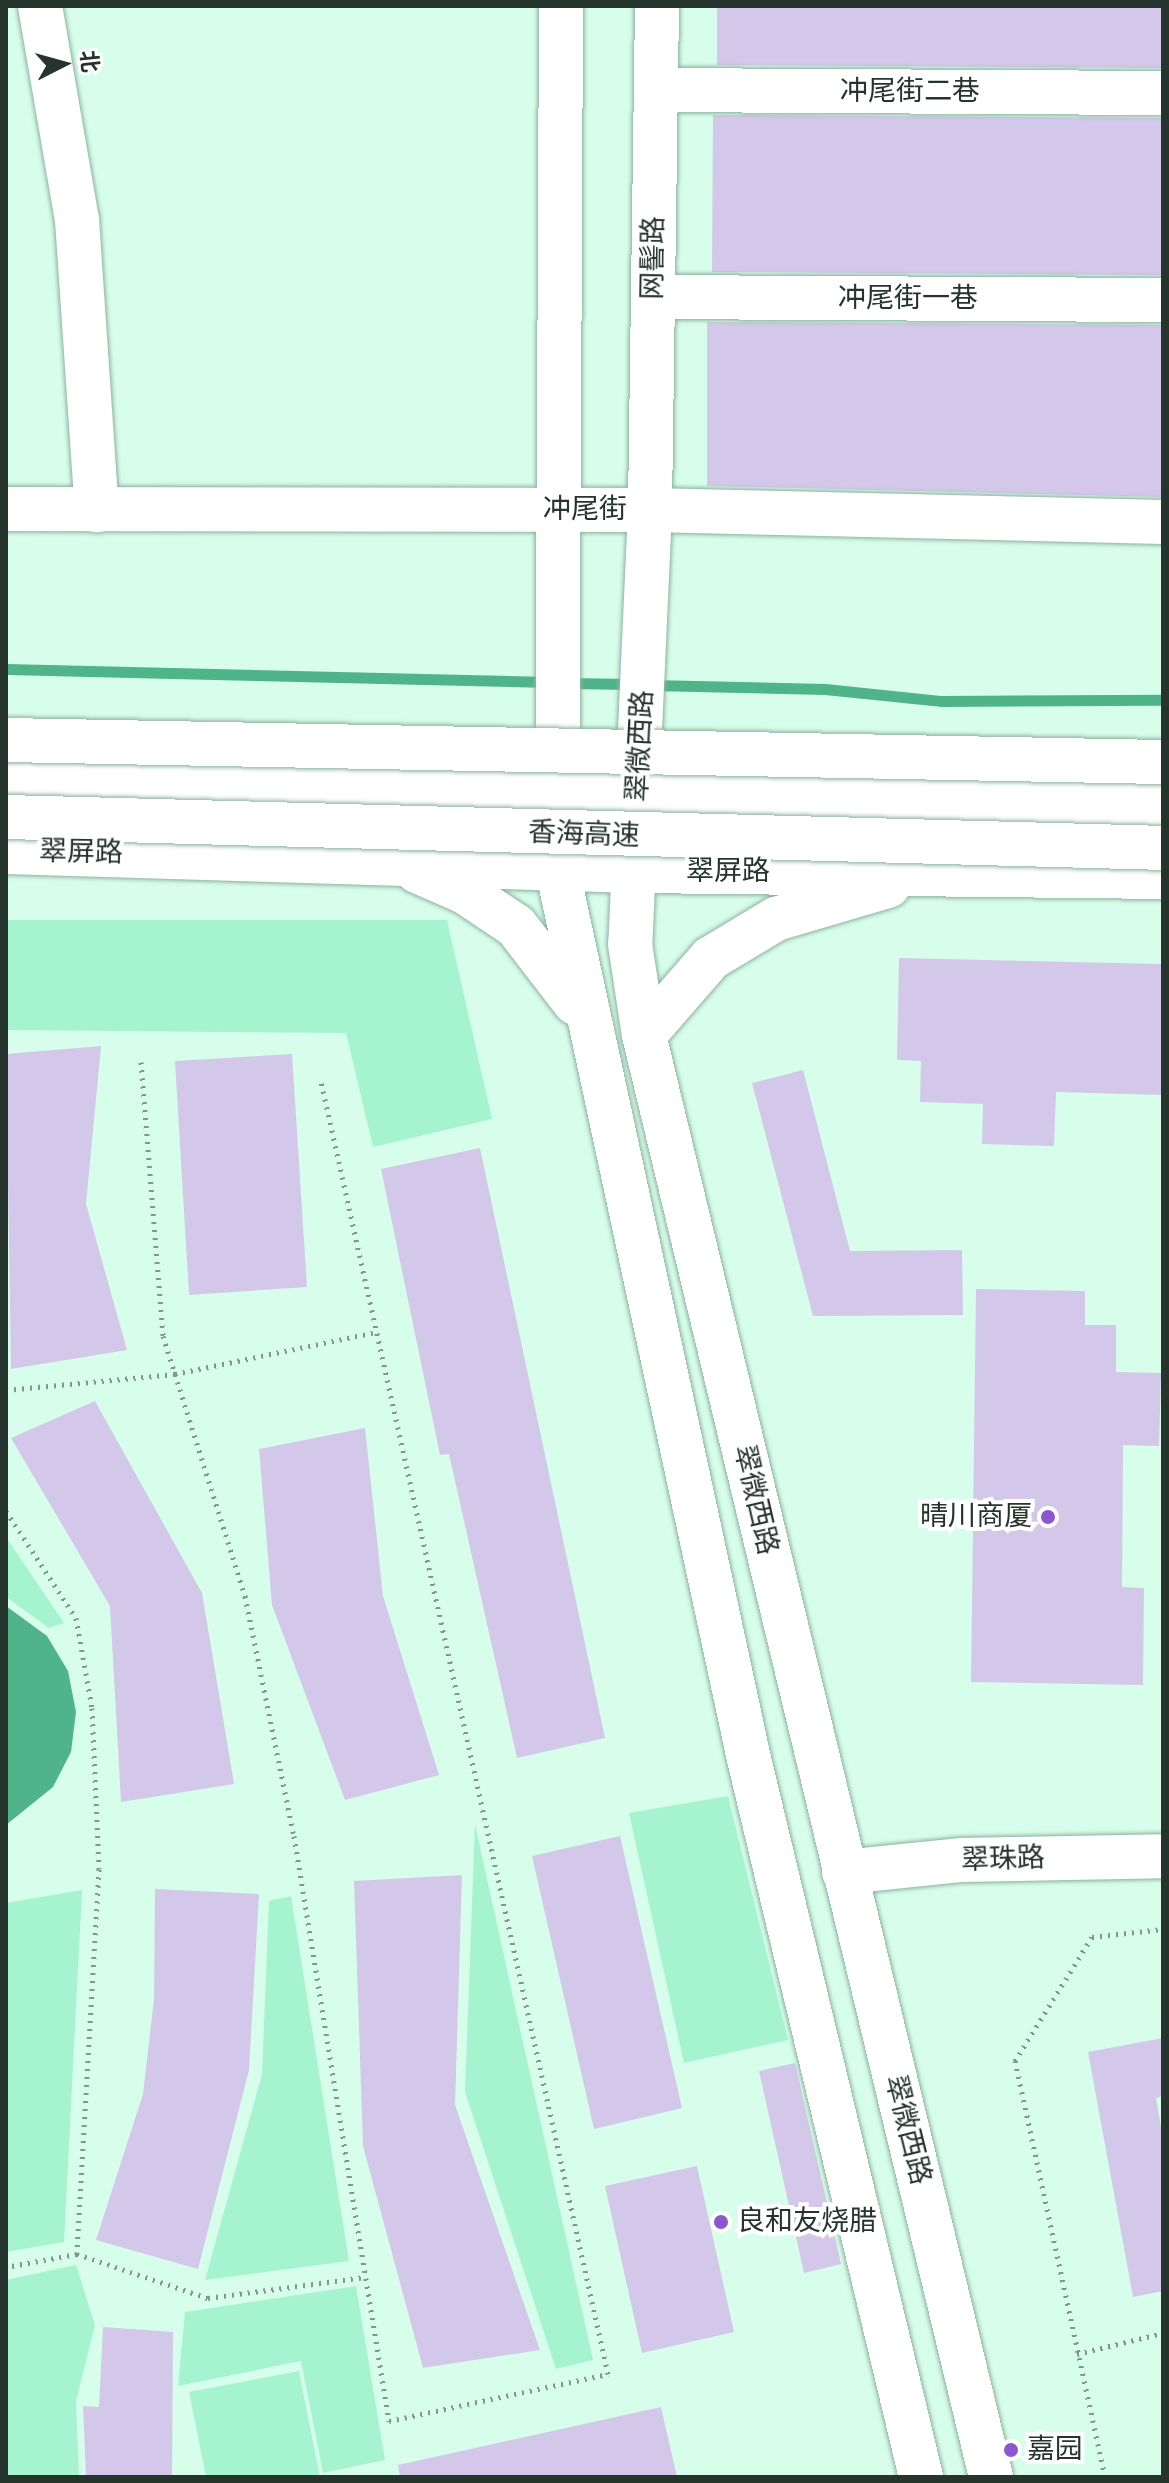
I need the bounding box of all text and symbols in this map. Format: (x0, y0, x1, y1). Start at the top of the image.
north arrow (24, 24, 104, 104)
text: 北 (71, 49, 106, 74)
street label: 冲尾街二巷 (840, 75, 980, 109)
street label: 网髻路 (636, 216, 672, 300)
street label: 冲尾街一巷 (838, 282, 978, 316)
street label: 冲尾街 (543, 493, 627, 527)
street label: 翠微西路 (621, 689, 661, 803)
street label: 香海高速 (527, 816, 641, 854)
street label: 翠屏路 (39, 835, 123, 871)
street label: 翠屏路 (686, 855, 770, 889)
street label: 翠微西路 (726, 1442, 784, 1558)
place label: 晴川商厦 (920, 1500, 1032, 1534)
marker: 晴川商厦 (1039, 1508, 1057, 1526)
street label: 翠珠路 (960, 1842, 1046, 1878)
street label: 翠微西路 (877, 2072, 937, 2188)
place label: 良和友烧腊 (737, 2205, 877, 2239)
marker: 良和友烧腊 (712, 2213, 730, 2231)
place label: 嘉园 (1027, 2433, 1083, 2467)
marker: 嘉园 (1002, 2441, 1020, 2459)

